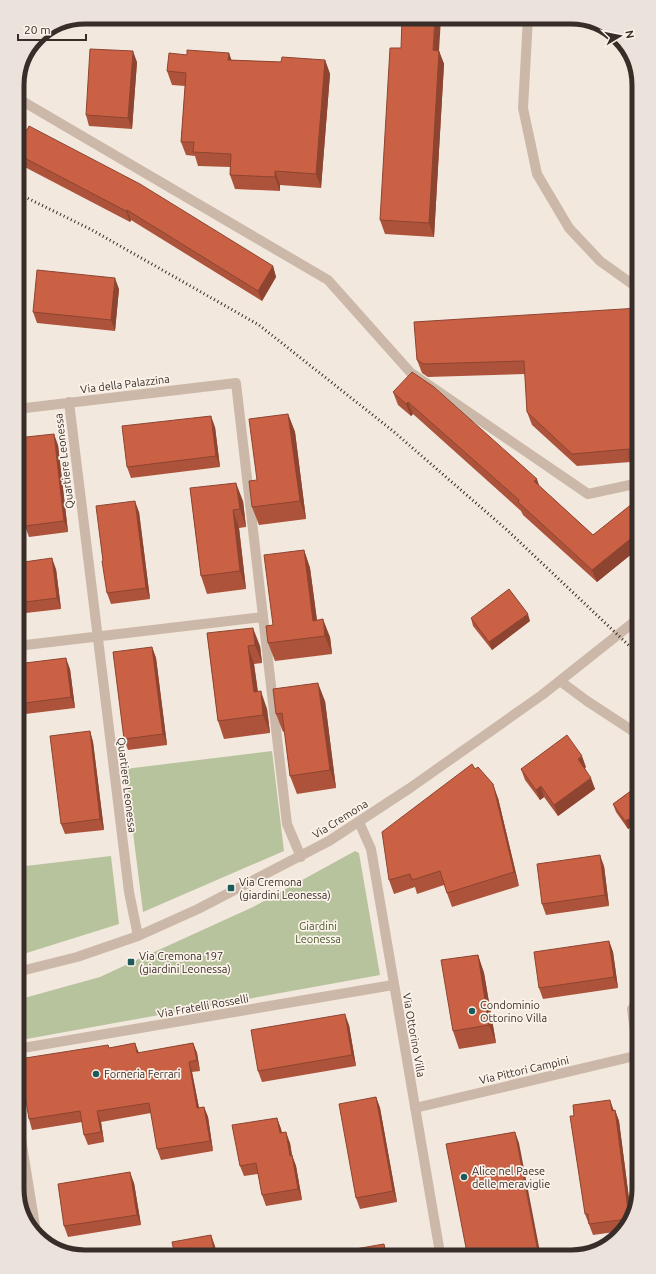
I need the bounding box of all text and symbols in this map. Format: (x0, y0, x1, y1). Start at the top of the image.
scale bar (18, 16, 86, 42)
north arrow (600, 16, 640, 56)
text: 20 m (24, 23, 51, 36)
text: N (623, 29, 636, 39)
street label: Via della Palazzina (80, 373, 170, 395)
street label: Quartiere Leonessa (52, 413, 76, 509)
street label: Quartiere Leonessa (115, 737, 139, 833)
street label: Via Cremona (310, 797, 370, 841)
place label: Via Cremona (giardini Leonessa) (239, 876, 331, 902)
marker: Via Cremona (giardini Leonessa) (226, 883, 236, 893)
park label: Giardini Leonessa (295, 920, 341, 945)
place label: Via Cremona 197 (giardini Leonessa) (139, 950, 231, 976)
marker: Via Cremona 197 (giardini Leonessa) (126, 957, 136, 967)
street label: Via Fratelli Rosselli (157, 992, 249, 1020)
street label: Via Ottorino Villa (401, 992, 427, 1078)
place label: Condominio Ottorino Villa (480, 999, 547, 1024)
marker: Condominio Ottorino Villa (467, 1006, 477, 1016)
street label: Via Pittori Campini (478, 1054, 570, 1086)
place label: Forneria Ferrari (104, 1068, 180, 1080)
marker: Forneria Ferrari (91, 1069, 101, 1079)
place label: Alice nel Paese delle meraviglie (472, 1165, 550, 1190)
marker: Alice nel Paese delle meraviglie (459, 1172, 469, 1182)

